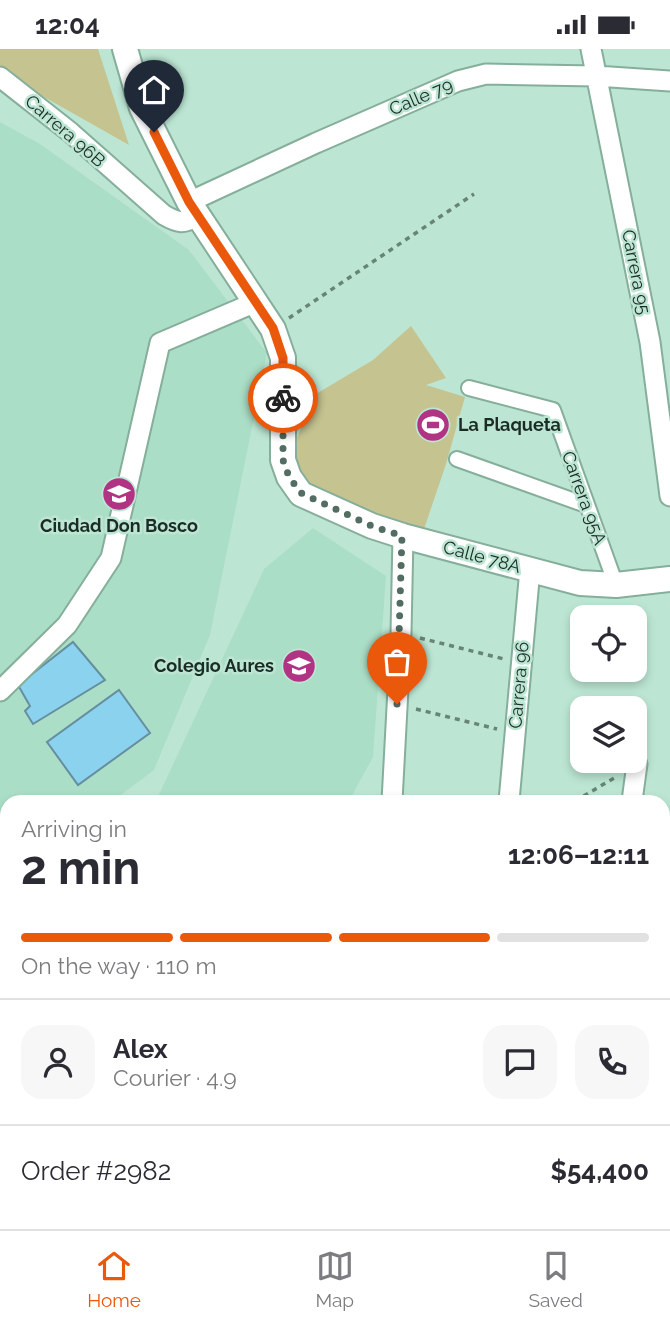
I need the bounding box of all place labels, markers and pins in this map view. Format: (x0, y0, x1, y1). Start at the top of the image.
pin (124, 60, 184, 132)
sports icon: La Plaqueta (414, 406, 452, 444)
place label: La Plaqueta (458, 414, 561, 435)
school or university icon: Ciudad Don Bosco (100, 475, 138, 513)
place label: Ciudad Don Bosco (40, 515, 198, 536)
pin (367, 632, 427, 704)
school or university icon: Colegio Aures (280, 647, 318, 685)
place label: Colegio Aures (154, 655, 274, 676)

